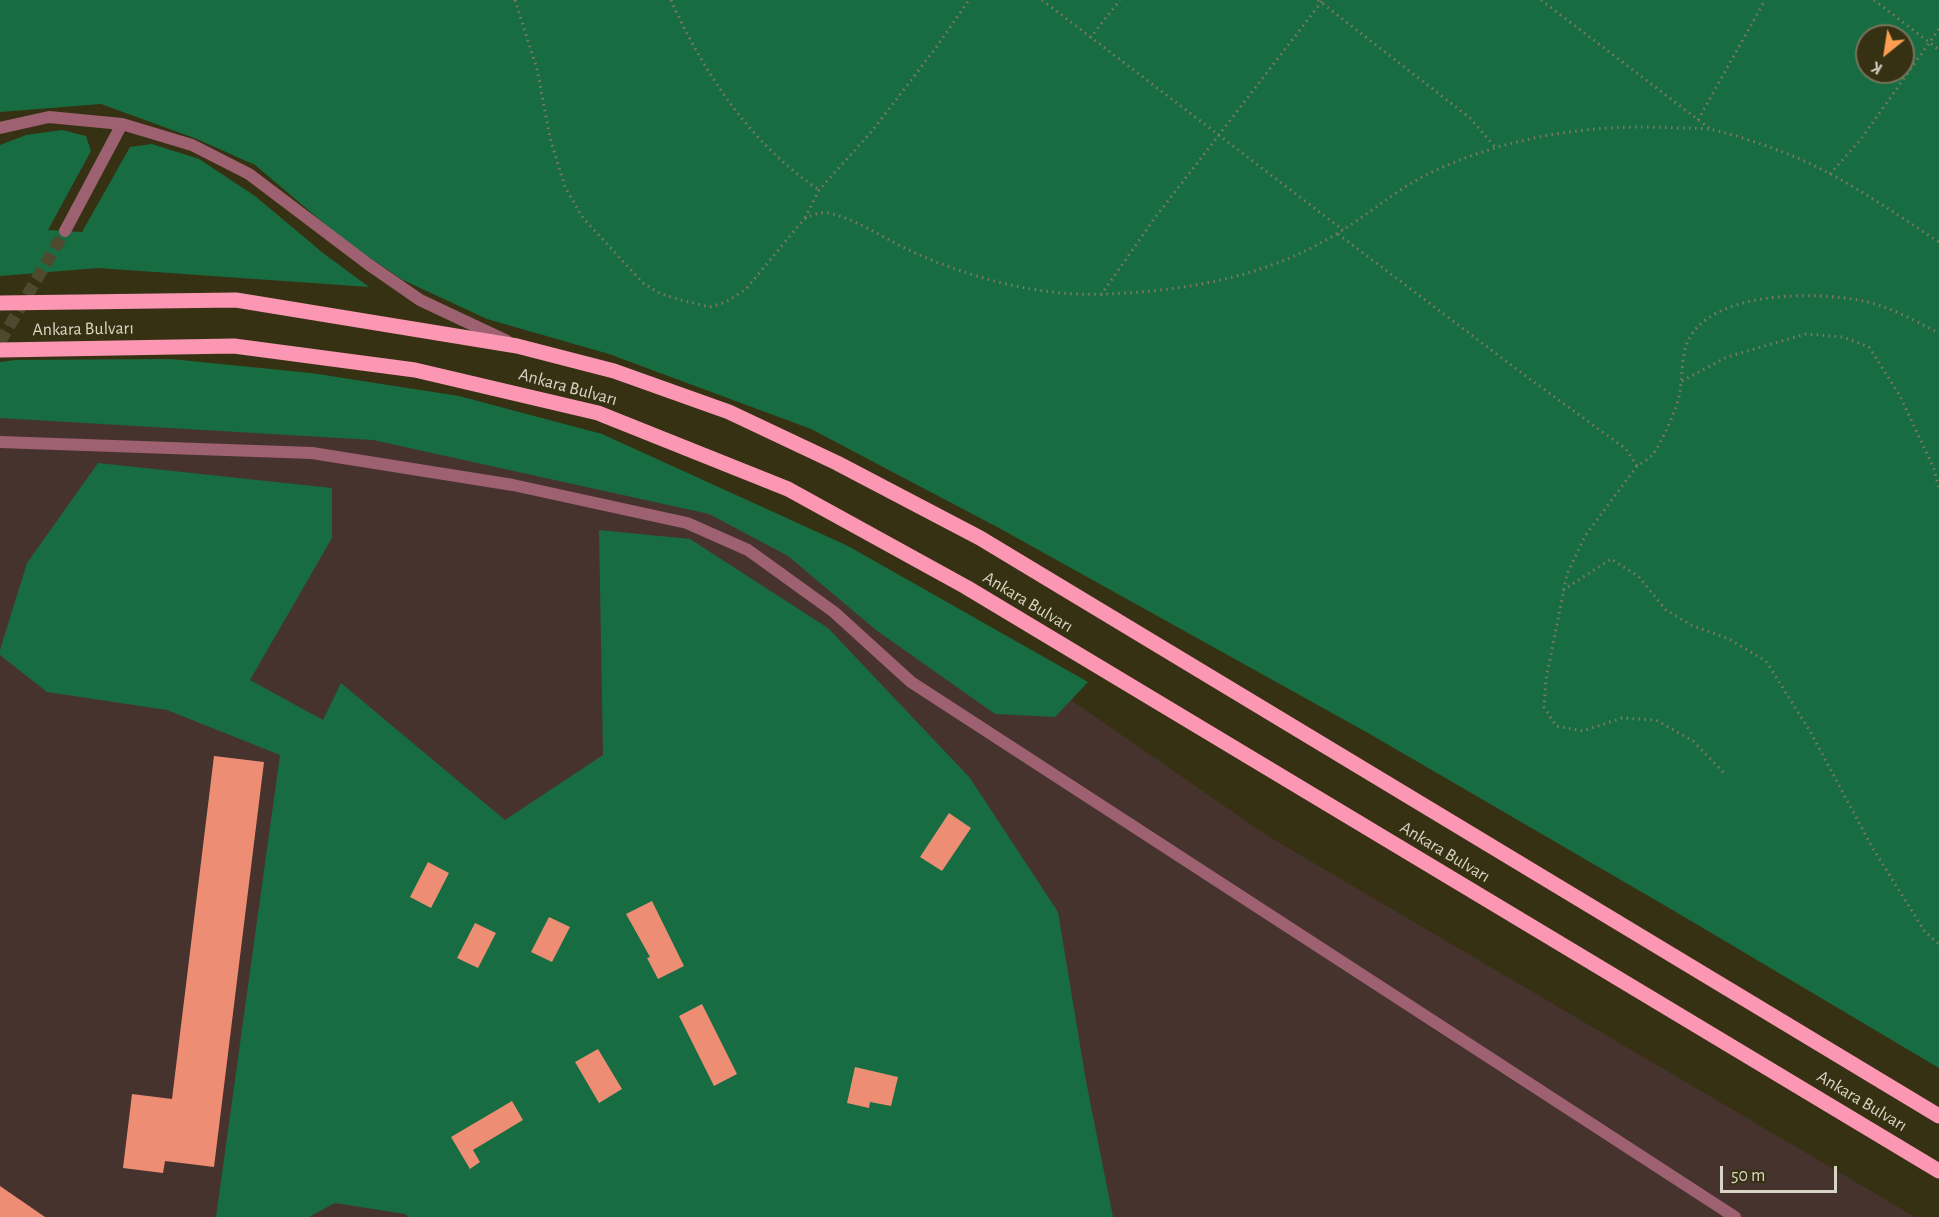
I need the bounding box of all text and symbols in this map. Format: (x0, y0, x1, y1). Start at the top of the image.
north arrow (1855, 24, 1915, 84)
text: K (1869, 59, 1885, 77)
street label: Ankara Bulvarı (32, 317, 134, 341)
street label: Ankara Bulvarı (516, 363, 620, 411)
street label: Ankara Bulvarı (979, 567, 1077, 637)
street label: Ankara Bulvarı (1396, 817, 1494, 887)
street label: Ankara Bulvarı (1813, 1066, 1911, 1136)
scale bar (1723, 1154, 1840, 1192)
text: 50 m (1731, 1167, 1765, 1185)

